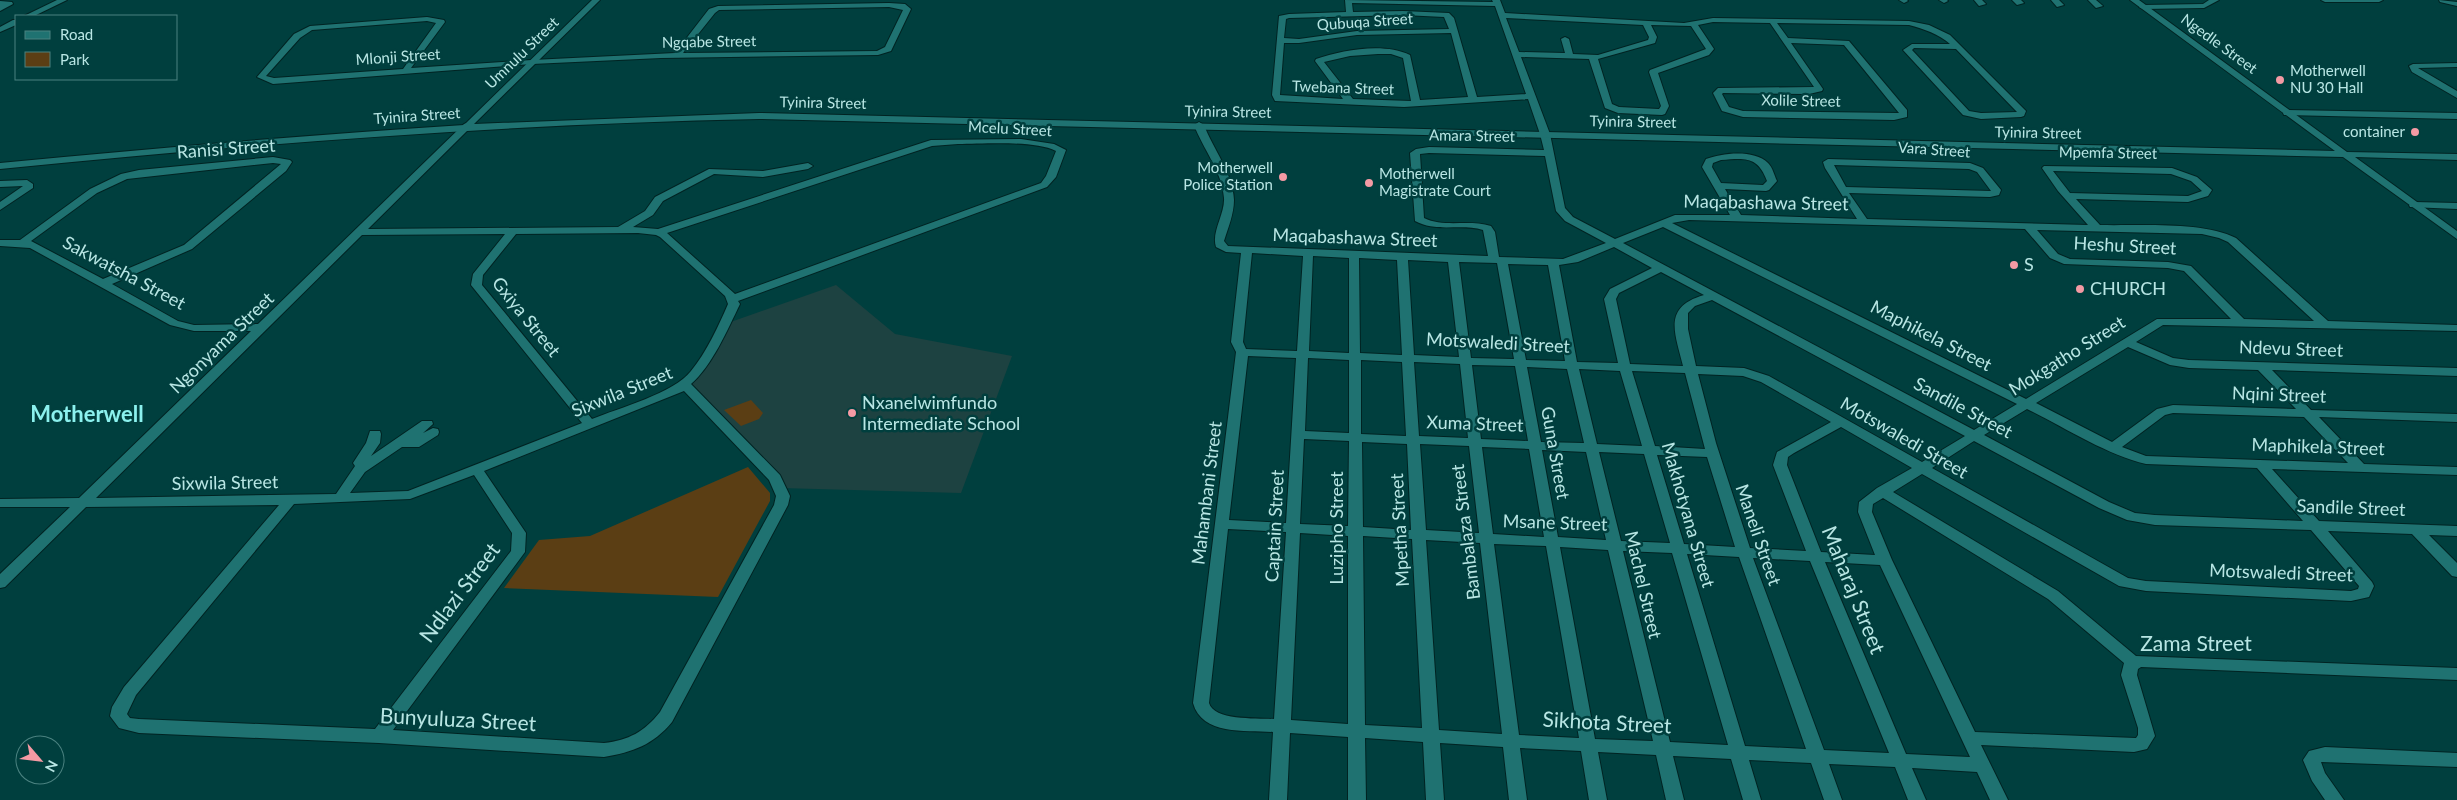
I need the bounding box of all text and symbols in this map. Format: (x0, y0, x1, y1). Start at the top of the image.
street label: Qubuqa Street (1316, 9, 1414, 33)
street label: Ngedle Street (2178, 9, 2262, 77)
street label: Umnulu Street (481, 12, 562, 92)
legend (15, 15, 178, 80)
text: Road (60, 25, 93, 43)
street label: Ngqabe Street (662, 31, 757, 51)
street label: Mlonji Street (355, 44, 441, 68)
text: Park (60, 50, 90, 68)
place label: Motherwell NU 30 Hall (2290, 61, 2366, 96)
marker: Motherwell NU 30 Hall (2274, 74, 2286, 86)
street label: Twebana Street (1292, 76, 1395, 98)
street label: Xolile Street (1761, 90, 1842, 110)
street label: Tyinira Street (779, 92, 867, 112)
street label: Tyinira Street (1184, 101, 1272, 121)
street label: Tyinira Street (373, 103, 462, 127)
street label: Tyinira Street (1589, 111, 1677, 131)
street label: Mcelu Street (968, 117, 1053, 139)
street label: Tyinira Street (1994, 122, 2082, 142)
place label: container (2343, 122, 2406, 140)
street label: Amara Street (1429, 125, 1516, 145)
marker: container (2409, 126, 2421, 138)
street label: Ranisi Street (176, 134, 276, 162)
street label: Vara Street (1897, 137, 1972, 161)
street label: Mpemfa Street (2059, 142, 2158, 162)
place label: Motherwell Police Station (1183, 158, 1273, 193)
place label: Motherwell Magistrate Court (1379, 164, 1491, 199)
marker: Motherwell Police Station (1277, 171, 1289, 183)
marker: Motherwell Magistrate Court (1363, 177, 1375, 189)
street label: Maqabashawa Street (1683, 190, 1849, 214)
street label: Maqabashawa Street (1272, 223, 1438, 251)
street label: Sakwatsha Street (59, 231, 190, 314)
street label: Heshu Street (2073, 231, 2178, 259)
place label: S (2024, 253, 2034, 275)
marker: S (2008, 259, 2020, 271)
street label: Gxiya Street (488, 272, 566, 361)
place label: CHURCH (2090, 277, 2166, 299)
marker: CHURCH (2074, 283, 2086, 295)
street label: Ngonyama Street (165, 287, 278, 398)
street label: Maphikela Street (1867, 295, 1996, 375)
street label: Mokgatho Street (2004, 310, 2129, 400)
street label: Motswaledi Street (1426, 327, 1571, 357)
street label: Ndevu Street (2239, 335, 2344, 361)
street label: Sixwila Street (568, 361, 676, 421)
street label: Sandile Street (1910, 372, 2017, 443)
street label: Nqini Street (2232, 381, 2327, 407)
place label: Nxanelwimfundo Intermediate School (862, 391, 1020, 434)
street label: Motswaledi Street (1837, 392, 1973, 483)
district label: Motherwell (30, 400, 144, 427)
street label: Guna Street (1537, 405, 1575, 502)
marker: Nxanelwimfundo Intermediate School (846, 407, 858, 419)
street label: Xuma Street (1426, 410, 1524, 436)
street label: Mahambani Street (1186, 419, 1226, 566)
street label: Maphikela Street (2251, 433, 2386, 459)
street label: Makhotyana Street (1658, 440, 1720, 590)
street label: Bambalaza Street (1446, 462, 1484, 601)
street label: Captain Street (1260, 469, 1288, 583)
street label: Sixwila Street (171, 470, 279, 494)
street label: Luzipho Street (1325, 471, 1347, 585)
street label: Mpetha Street (1385, 472, 1413, 587)
street label: Maneli Street (1731, 481, 1787, 589)
street label: Sandile Street (2296, 494, 2406, 520)
street label: Msane Street (1502, 509, 1608, 535)
street label: Maharaj Street (1817, 522, 1892, 657)
street label: Machel Street (1621, 529, 1667, 641)
street label: Ndlazi Street (413, 537, 505, 647)
street label: Motswaledi Street (2209, 558, 2354, 586)
street label: Zama Street (2140, 630, 2252, 655)
street label: Bunyuluza Street (379, 702, 537, 735)
street label: Sikhota Street (1542, 706, 1673, 737)
north arrow (15, 735, 65, 785)
text: N (42, 758, 62, 775)

